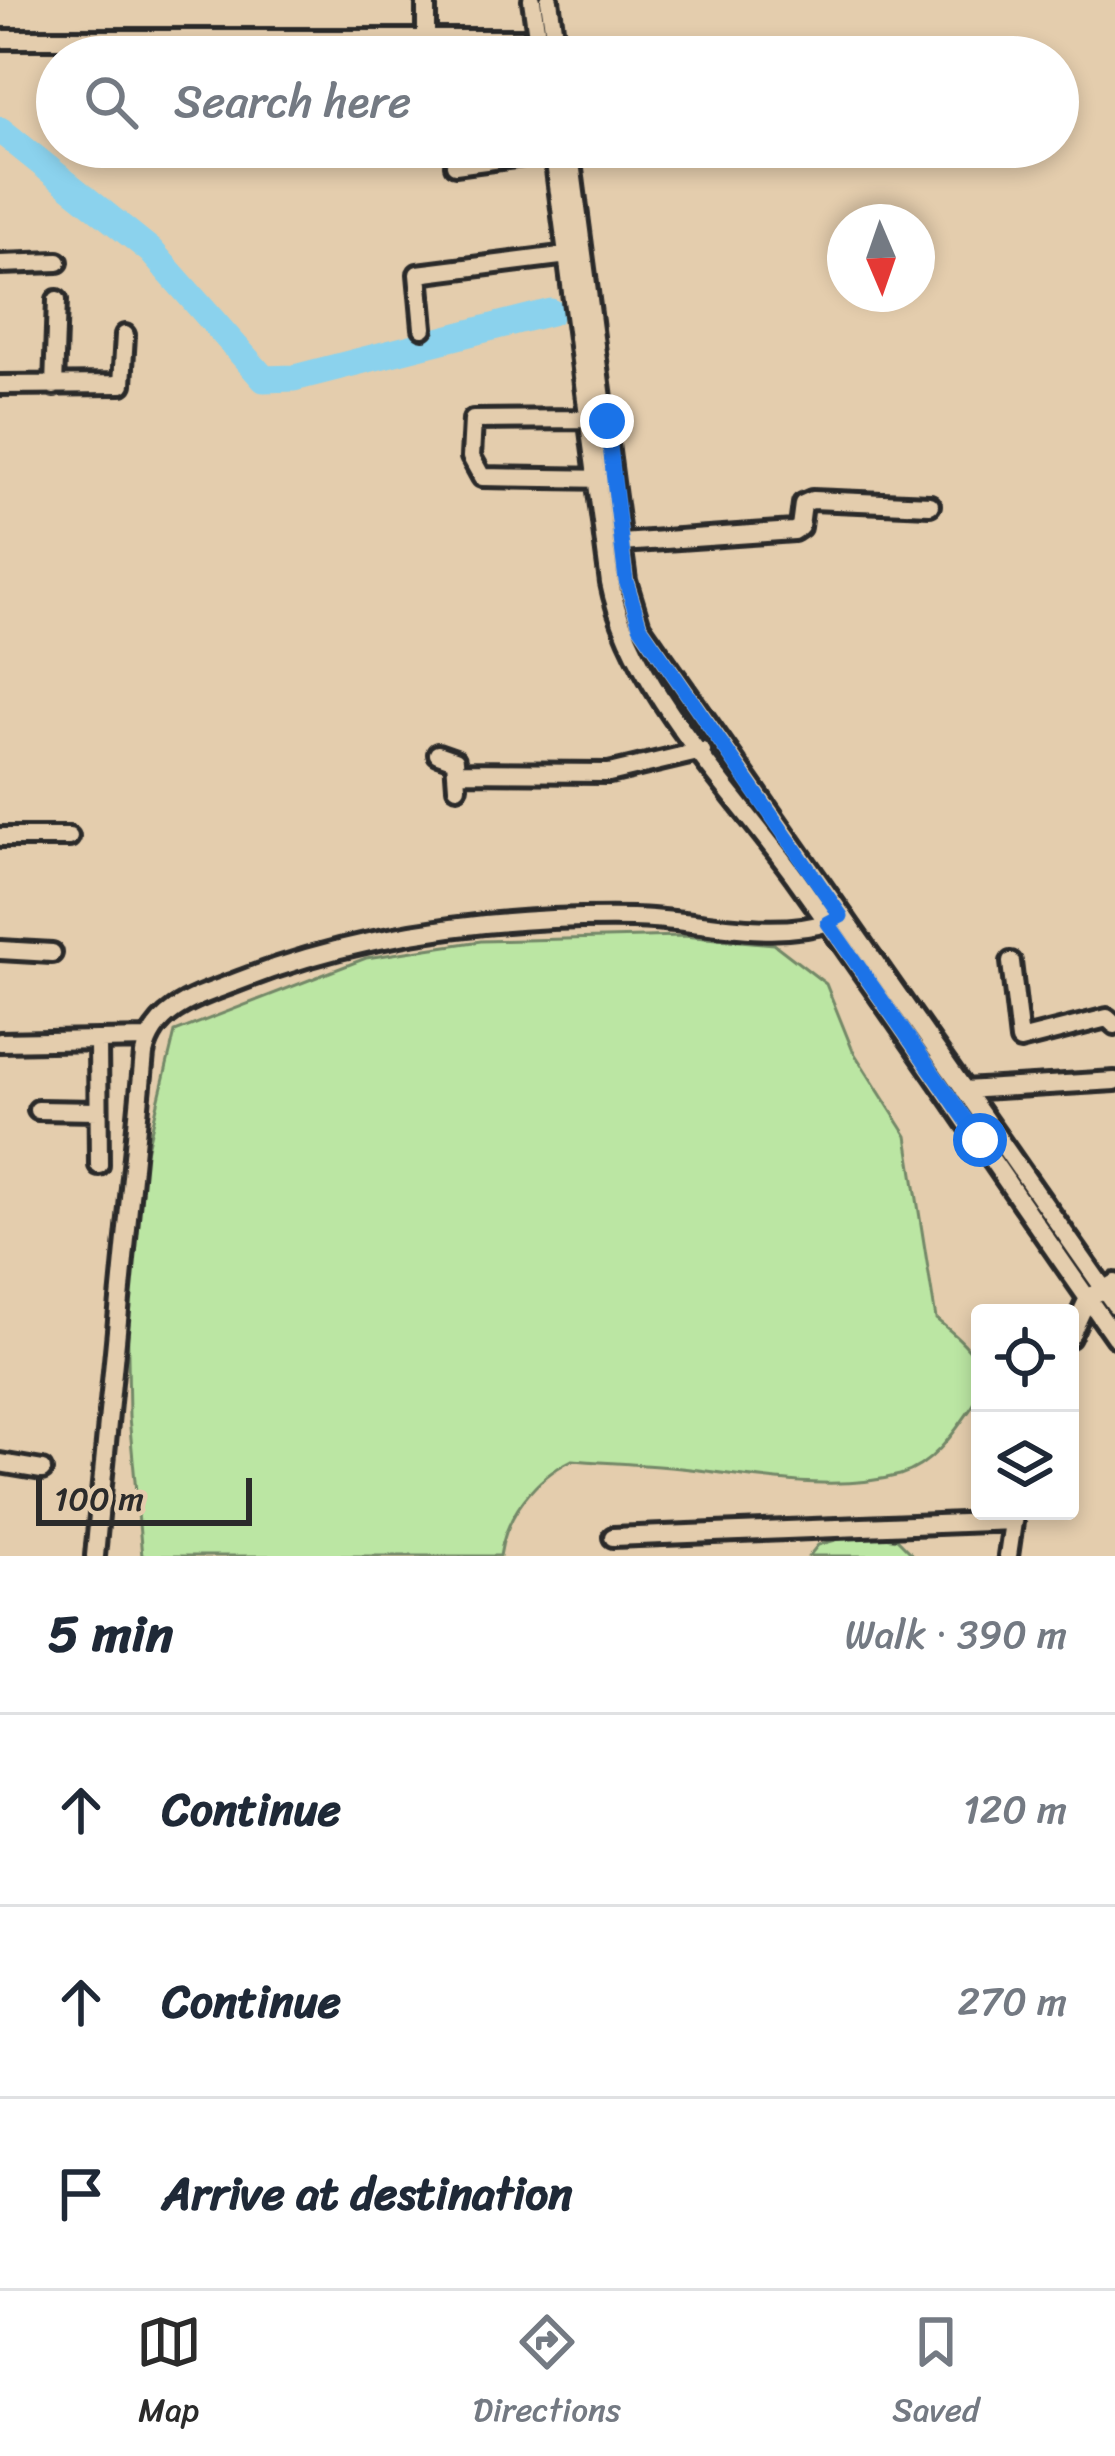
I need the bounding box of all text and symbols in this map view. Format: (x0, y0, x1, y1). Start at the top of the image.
search box (36, 36, 1079, 168)
text: Search here (174, 62, 411, 142)
icon: search (78, 69, 144, 135)
north arrow (827, 204, 935, 312)
route end (580, 394, 634, 448)
route start (953, 1113, 1007, 1167)
map controls (971, 1304, 1079, 1520)
button: locate (971, 1304, 1079, 1412)
button: layers (971, 1412, 1079, 1520)
text: 100 m (54, 1470, 144, 1528)
scale bar (36, 1472, 252, 1525)
text: 5 min (48, 1589, 173, 1679)
text: Walk · 390 m (845, 1600, 1067, 1669)
text: Continue (162, 1770, 341, 1850)
text: 120 m (963, 1775, 1067, 1844)
icon: ahead (48, 1777, 114, 1843)
text: Continue (162, 1962, 341, 2042)
text: 270 m (957, 1967, 1067, 2036)
icon: ahead (48, 1969, 114, 2035)
text: Arrive at destination (162, 2154, 572, 2234)
icon: arrive (48, 2161, 114, 2227)
tab: Map (136, 2309, 202, 2439)
tab: Directions (473, 2309, 621, 2439)
tab: Saved (892, 2309, 979, 2439)

